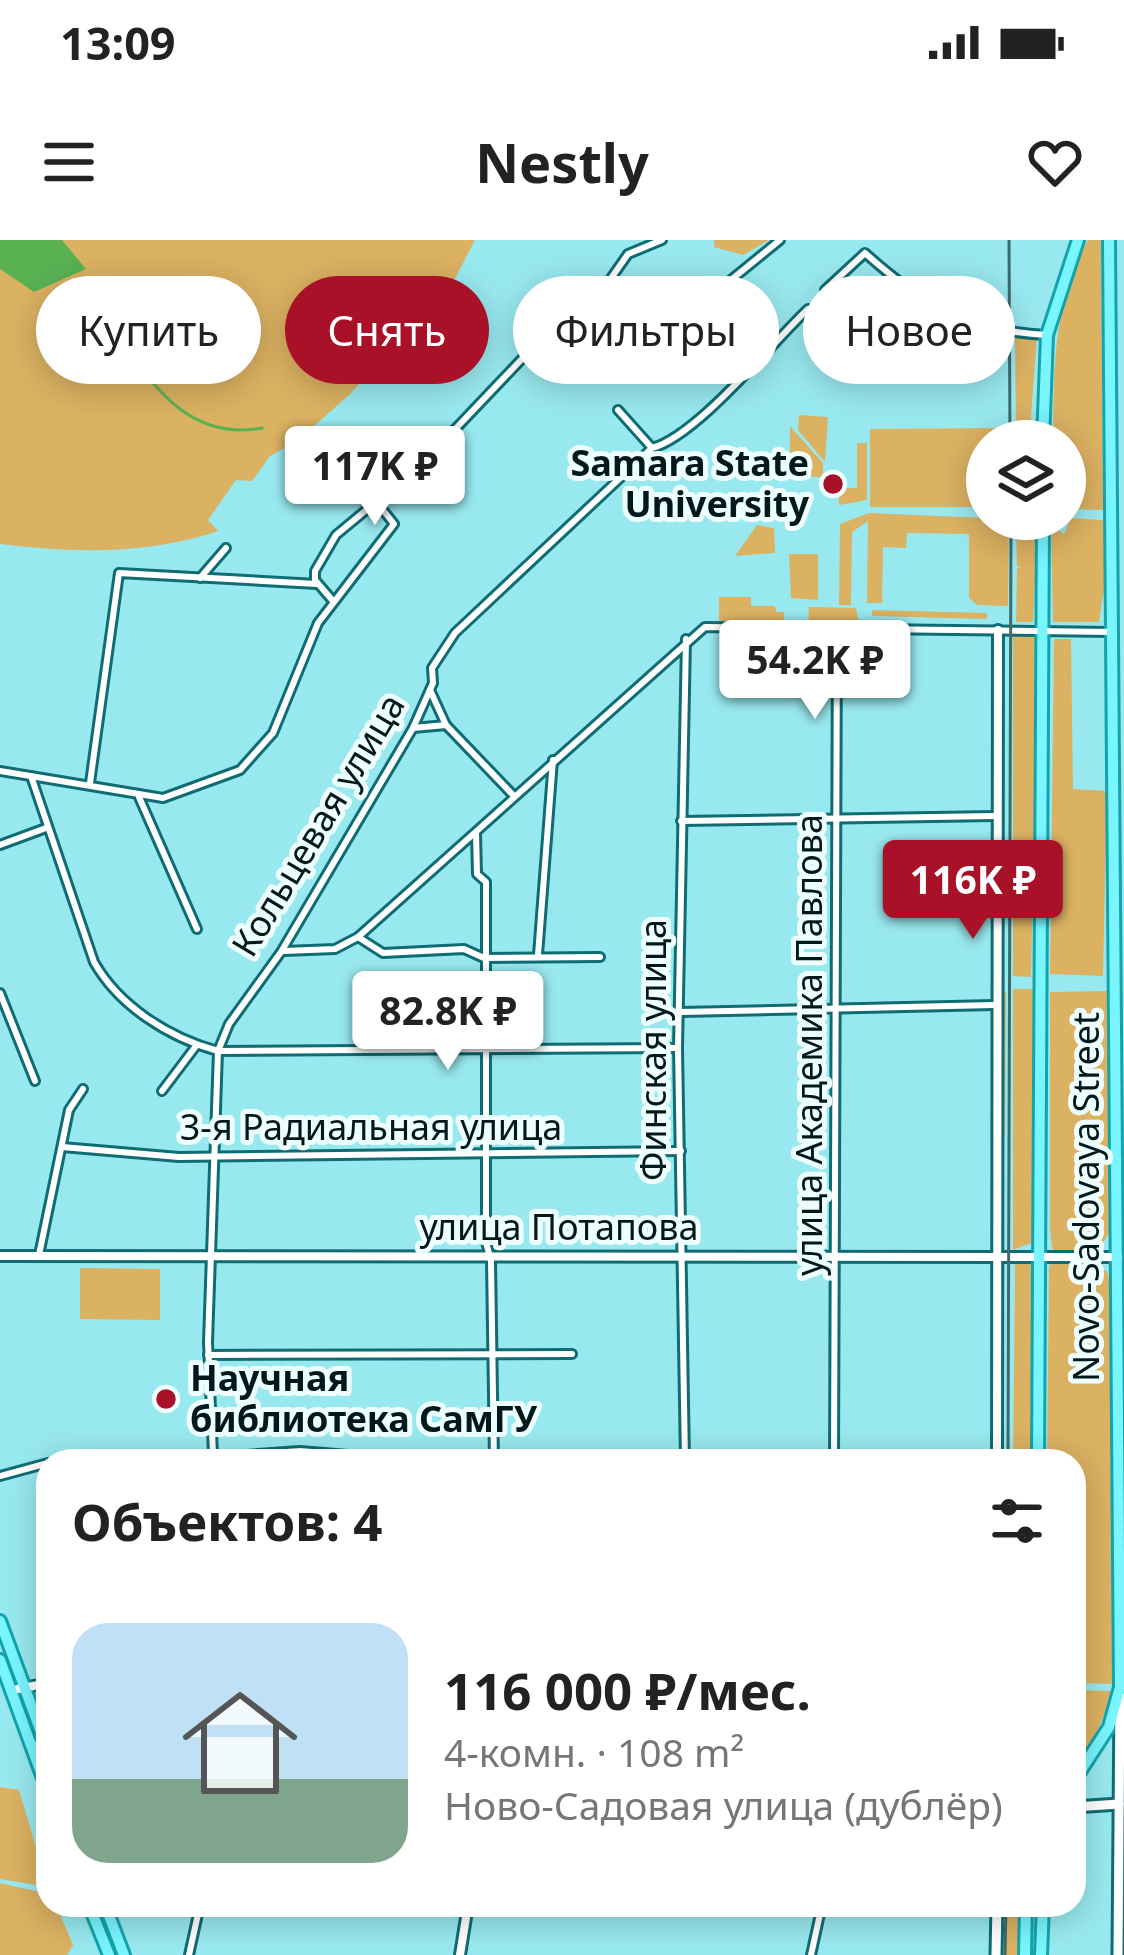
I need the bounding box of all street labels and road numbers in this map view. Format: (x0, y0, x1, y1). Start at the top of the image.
street label: Кольцевая улица (220, 684, 415, 965)
street label: улица Академика Павлова (784, 814, 833, 1276)
street label: Финская улица (628, 919, 677, 1181)
street label: Novo-Sadovaya Street (1061, 1012, 1110, 1382)
street label: 3-я Радиальная улица (180, 1102, 562, 1151)
street label: улица Потапова (419, 1202, 699, 1251)

